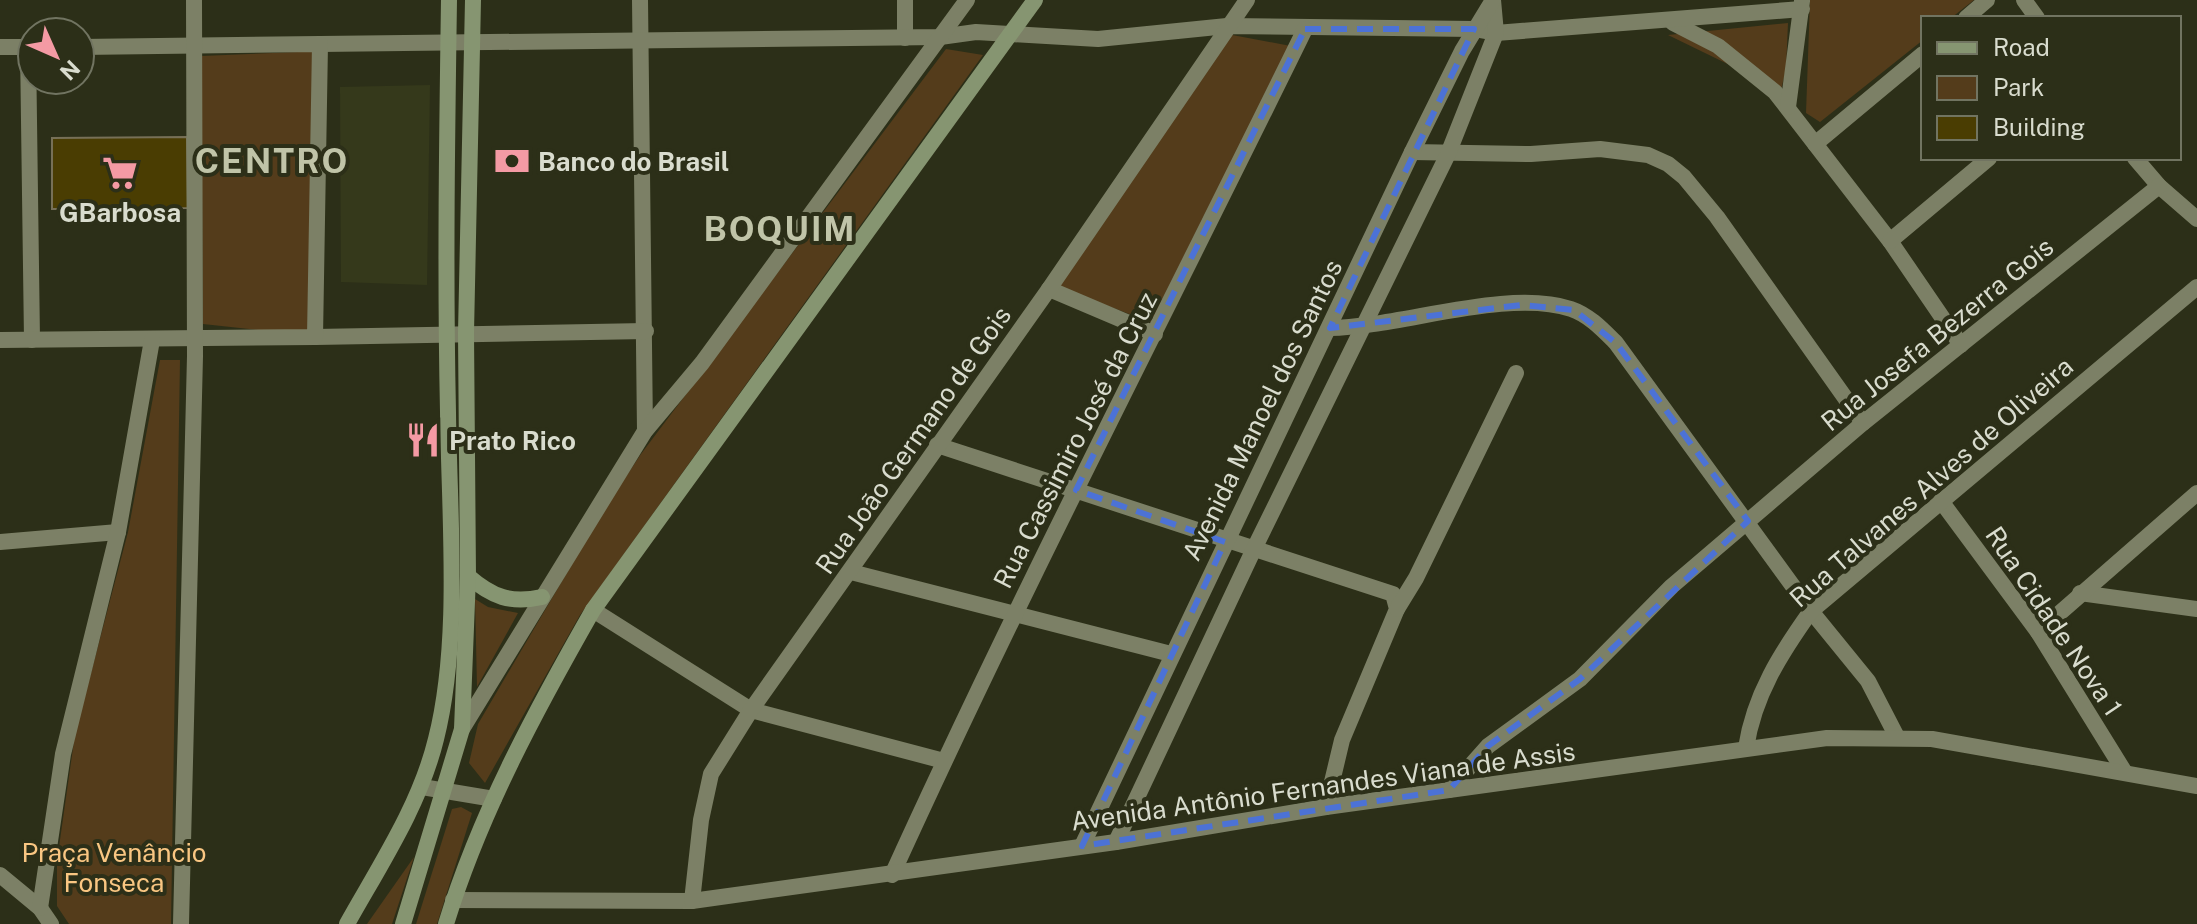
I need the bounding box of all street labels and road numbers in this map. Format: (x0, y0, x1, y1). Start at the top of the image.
street label: Rua Josefa Bezerra Gois (1815, 231, 2059, 437)
street label: Avenida Manoel dos Santos (1176, 254, 1348, 566)
street label: Rua Cassimiro José da Cruz (987, 287, 1163, 593)
street label: Rua João Germano de Gois (809, 300, 1017, 580)
street label: Rua Talvanes Alves de Oliveira (1783, 351, 2079, 613)
street label: Rua Cidade Nova 1 (1979, 520, 2129, 722)
street label: Avenida Antônio Fernandes Viana de Assis (1069, 735, 1577, 837)

